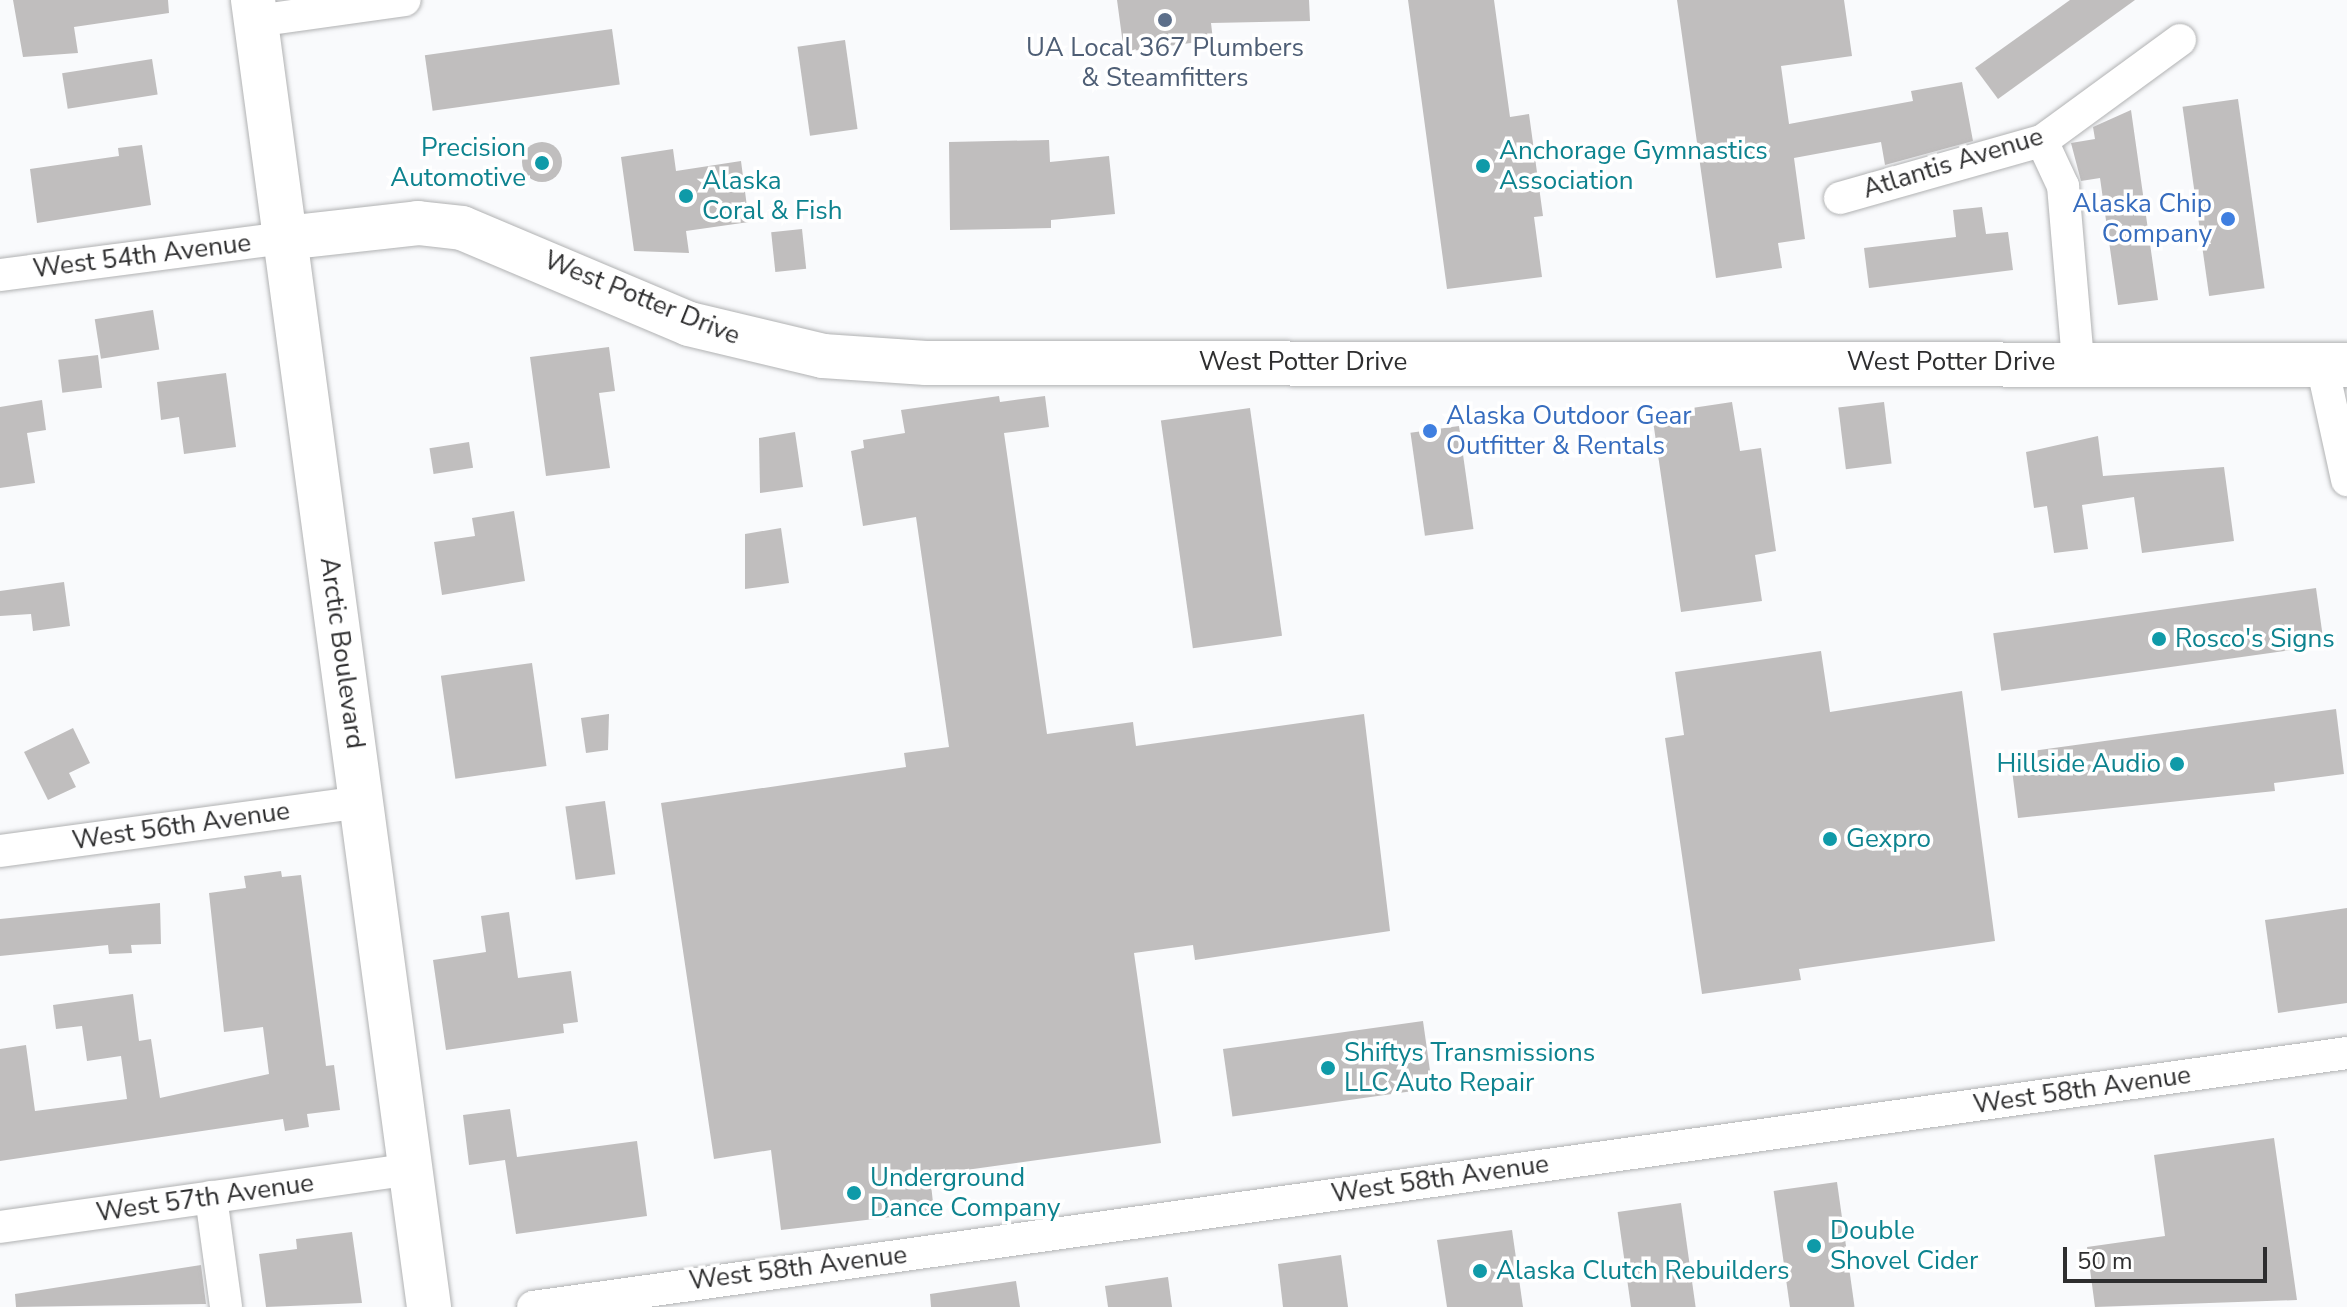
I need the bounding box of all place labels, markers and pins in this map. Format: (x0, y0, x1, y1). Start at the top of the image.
marker: UA Local 367 Plumbers & Steamfitters (1156, 11, 1174, 29)
place label: UA Local 367 Plumbers & Steamfitters (1026, 32, 1304, 94)
place label: Precision Automotive (390, 132, 526, 194)
place label: Anchorage Gymnastics Association (1499, 135, 1768, 196)
marker: Precision Automotive (533, 154, 551, 172)
marker: Anchorage Gymnastics Association (1474, 157, 1492, 175)
place label: Alaska Coral & Fish (702, 165, 843, 226)
marker: Alaska Coral & Fish (677, 187, 695, 205)
place label: Alaska Chip Company (2072, 188, 2212, 250)
marker: Alaska Chip Company (2219, 210, 2237, 228)
place label: Alaska Outdoor Gear Outfitter & Rentals (1446, 400, 1692, 462)
marker: Alaska Outdoor Gear Outfitter & Rentals (1421, 422, 1439, 440)
place label: Rosco's Signs (2175, 623, 2335, 655)
marker: Rosco's Signs (2150, 630, 2168, 648)
place label: Hillside Audio (1997, 748, 2161, 780)
marker: Hillside Audio (2168, 755, 2186, 773)
place label: Gexpro (1846, 823, 1931, 855)
marker: Gexpro (1821, 830, 1839, 848)
place label: Shiftys Transmissions LLC Auto Repair (1344, 1037, 1595, 1098)
marker: Shiftys Transmissions LLC Auto Repair (1319, 1059, 1337, 1077)
place label: Underground Dance Company (870, 1162, 1060, 1224)
marker: Underground Dance Company (845, 1184, 863, 1202)
place label: Double Shovel Cider (1830, 1215, 1978, 1276)
marker: Double Shovel Cider (1805, 1237, 1823, 1255)
place label: Alaska Clutch Rebuilders (1496, 1255, 1789, 1287)
marker: Alaska Clutch Rebuilders (1471, 1262, 1489, 1280)

